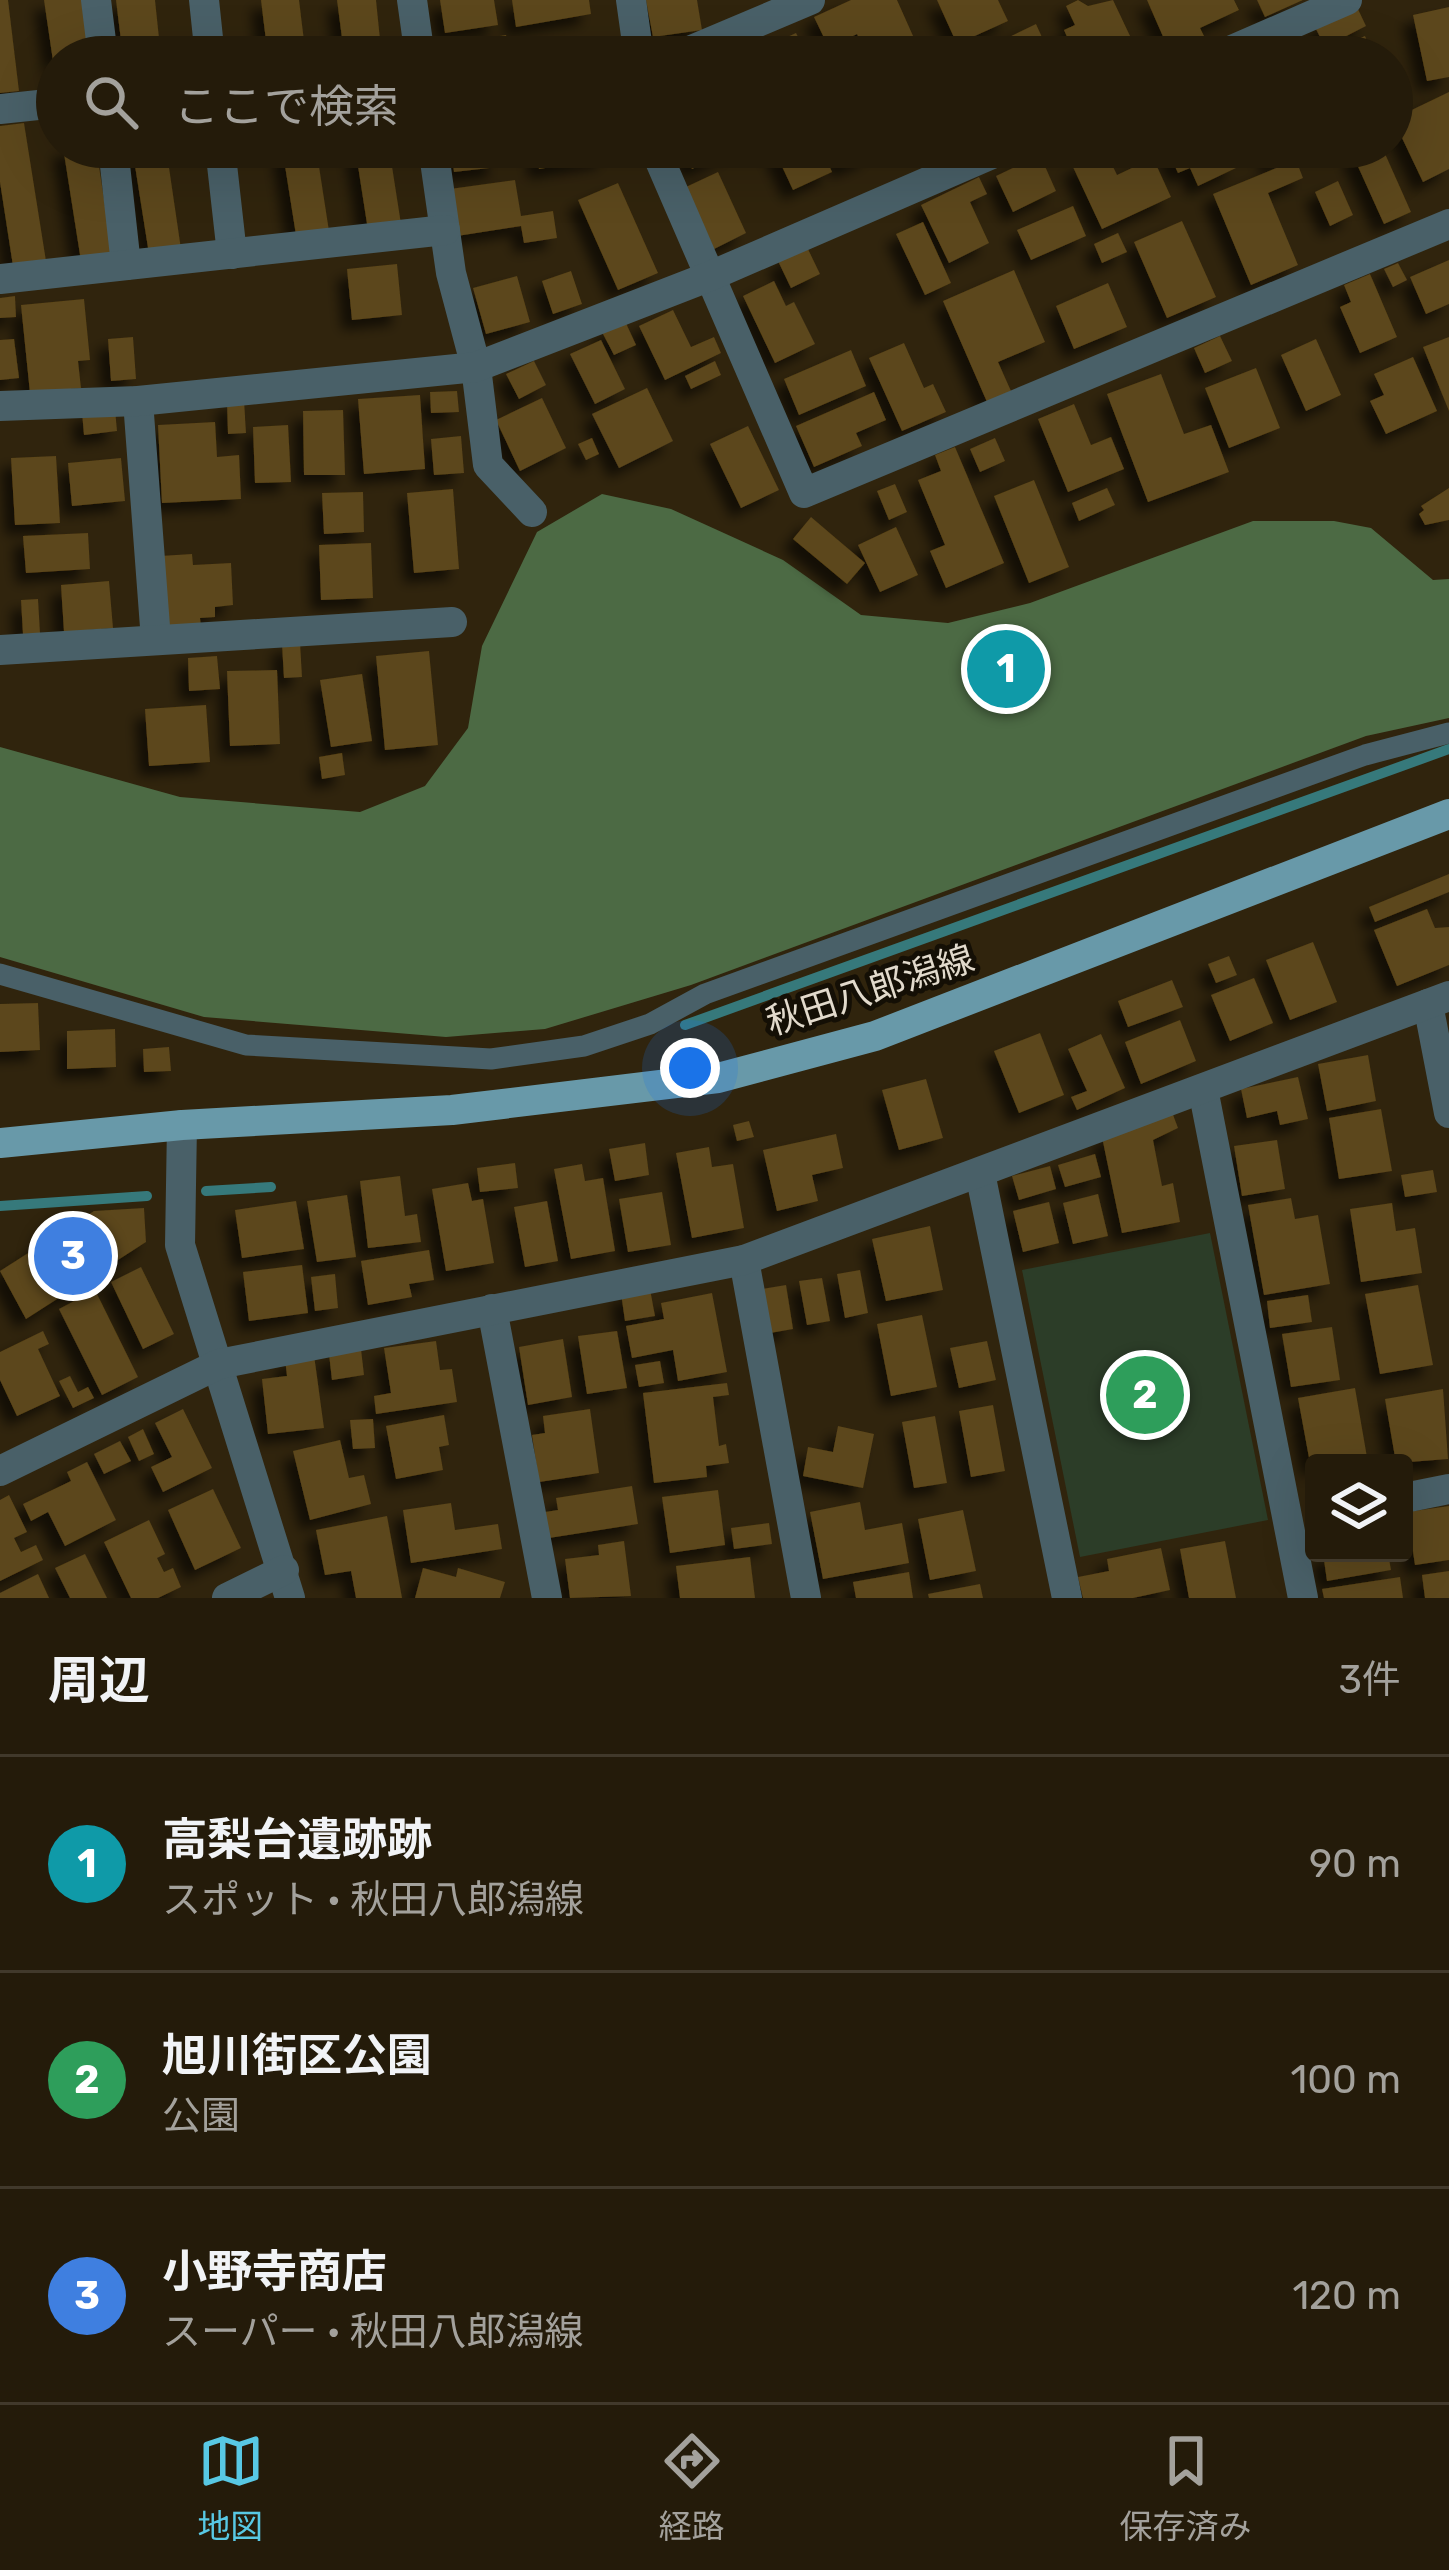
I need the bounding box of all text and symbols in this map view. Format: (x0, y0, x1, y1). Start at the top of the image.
search box (36, 36, 1413, 168)
icon: search (78, 69, 144, 135)
text: ここで検索 (174, 80, 399, 133)
pin: 1 (967, 624, 1045, 714)
street label: 秋田八郎潟線 (761, 936, 979, 1044)
your location (660, 1038, 720, 1098)
pin: 3 (34, 1211, 112, 1301)
pin: 2 (1106, 1350, 1184, 1440)
map controls (1305, 1454, 1413, 1562)
button: layers (1305, 1454, 1413, 1562)
text: 周辺 (48, 1650, 150, 1711)
text: 3件 (1339, 1657, 1401, 1703)
text: 高梨台遺跡跡 (162, 1813, 432, 1866)
text: 1 (77, 1841, 97, 1887)
text: 90 m (1309, 1841, 1401, 1887)
text: スポット · 秋田八郎潟線 (162, 1877, 584, 1923)
text: 旭川街区公園 (162, 2029, 432, 2082)
text: 2 (74, 2057, 100, 2103)
text: 100 m (1291, 2057, 1401, 2103)
text: 公園 (162, 2093, 240, 2139)
text: 小野寺商店 (162, 2245, 387, 2298)
text: 3 (74, 2273, 100, 2319)
text: 120 m (1292, 2273, 1401, 2319)
text: スーパー · 秋田八郎潟線 (162, 2309, 584, 2355)
tab: 地図 (198, 2428, 264, 2548)
tab: 経路 (659, 2428, 725, 2548)
tab: 保存済み (1120, 2428, 1252, 2548)

